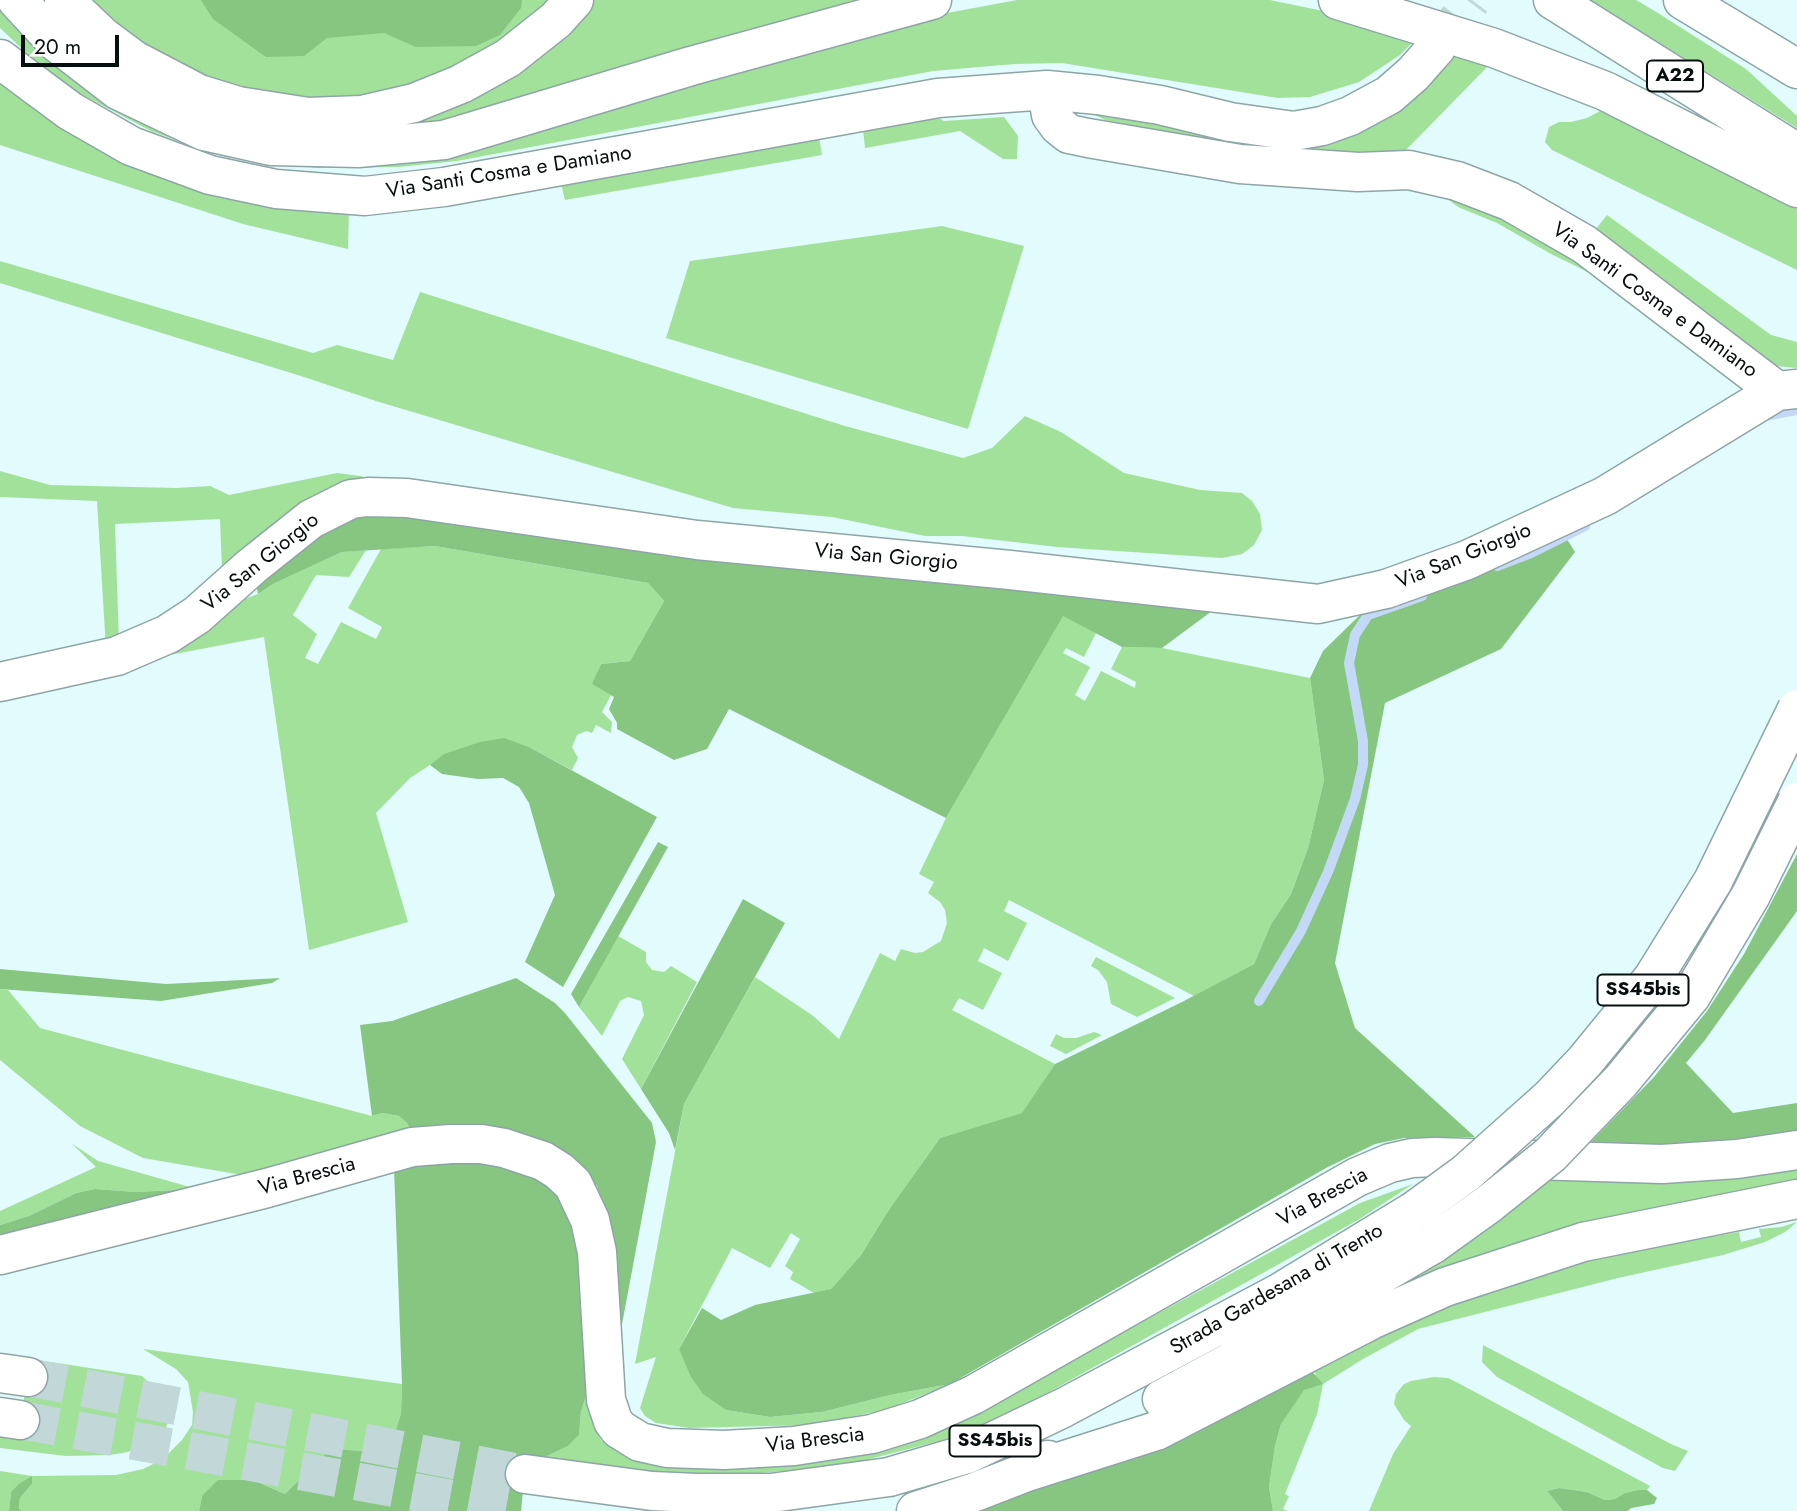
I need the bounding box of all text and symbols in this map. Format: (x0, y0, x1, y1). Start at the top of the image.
scale bar (24, 21, 122, 65)
text: 20 m (34, 32, 81, 62)
road number: A22 (1647, 60, 1703, 92)
street label: Via Santi Cosma e Damiano (384, 141, 634, 205)
street label: Via Santi Cosma e Damiano (1546, 218, 1762, 384)
street label: Via San Giorgio (197, 508, 325, 618)
street label: Via San Giorgio (1393, 518, 1535, 596)
street label: Via San Giorgio (813, 539, 959, 577)
road number: SS45bis (1598, 974, 1688, 1006)
street label: Via Brescia (256, 1152, 358, 1202)
street label: Via Brescia (1274, 1163, 1372, 1233)
street label: Strada Gardesana di Trento (1166, 1219, 1388, 1361)
street label: Via Brescia (764, 1422, 866, 1460)
road number: SS45bis (950, 1426, 1040, 1456)

